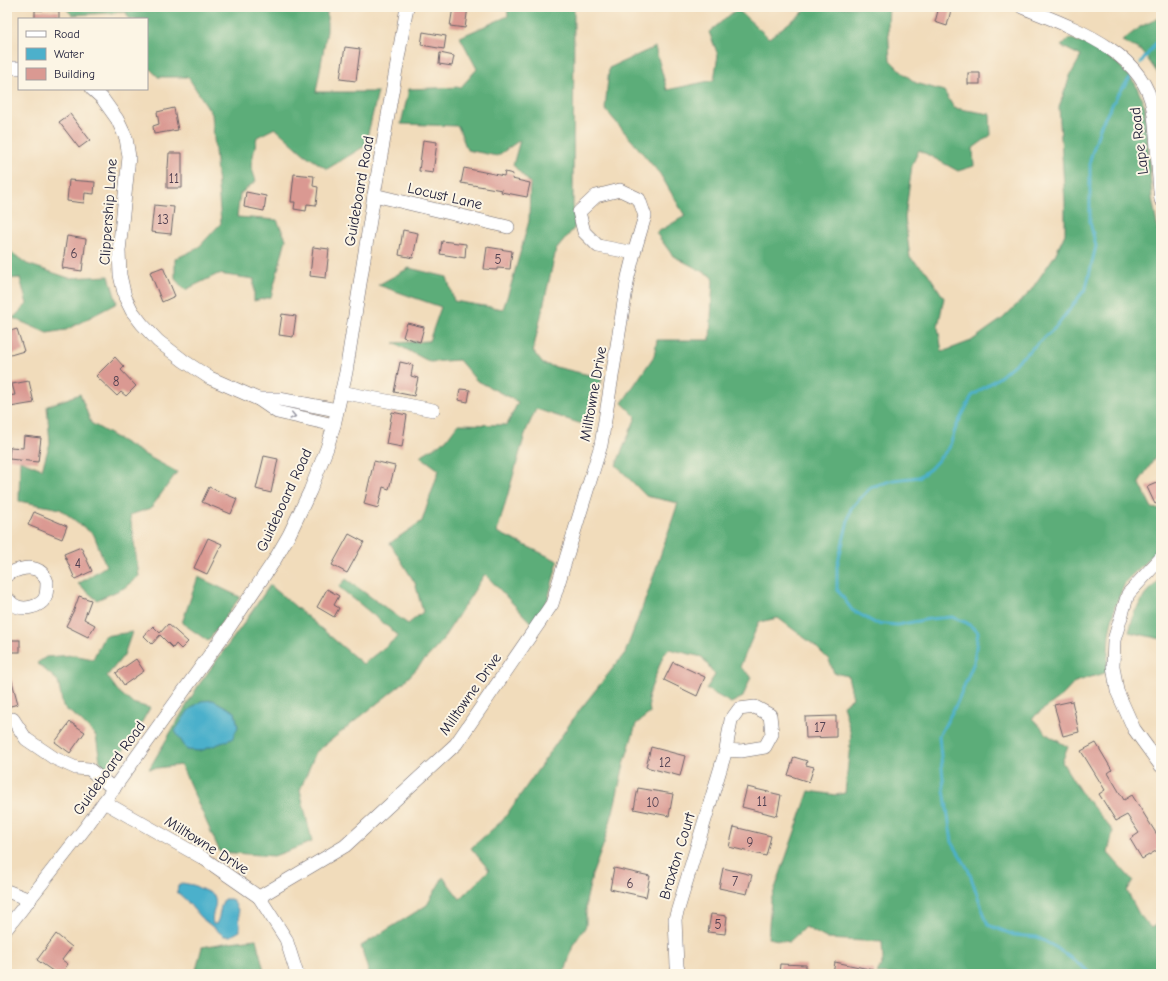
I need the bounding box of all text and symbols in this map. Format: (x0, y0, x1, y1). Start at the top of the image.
legend (18, 18, 148, 90)
text: Road (54, 27, 80, 41)
text: Water (54, 47, 84, 61)
text: Building (54, 67, 95, 81)
street label: Lape Road (1126, 106, 1152, 176)
street label: Guideboard Road (340, 134, 378, 248)
street label: Clippership Lane (95, 158, 121, 266)
house number: 11 (169, 171, 179, 186)
street label: Locust Lane (406, 179, 485, 213)
house number: 13 (157, 212, 169, 227)
house number: 6 (70, 246, 78, 261)
house number: 5 (494, 252, 502, 267)
street label: Milltowne Drive (576, 345, 610, 443)
house number: 8 (113, 374, 120, 389)
one-way arrow (289, 411, 296, 419)
street label: Guideboard Road (252, 446, 316, 554)
house number: 4 (75, 556, 81, 571)
street label: Milltowne Drive (435, 649, 505, 739)
street label: Guideboard Road (69, 717, 149, 819)
house number: 17 (814, 720, 826, 735)
house number: 12 (659, 755, 671, 770)
house number: 11 (757, 794, 767, 809)
house number: 10 (646, 795, 660, 810)
street label: Braxton Court (655, 810, 699, 902)
street label: Milltowne Drive (161, 812, 253, 878)
house number: 9 (747, 835, 754, 850)
house number: 7 (732, 874, 738, 889)
house number: 6 (626, 876, 634, 891)
house number: 5 (714, 917, 722, 932)

